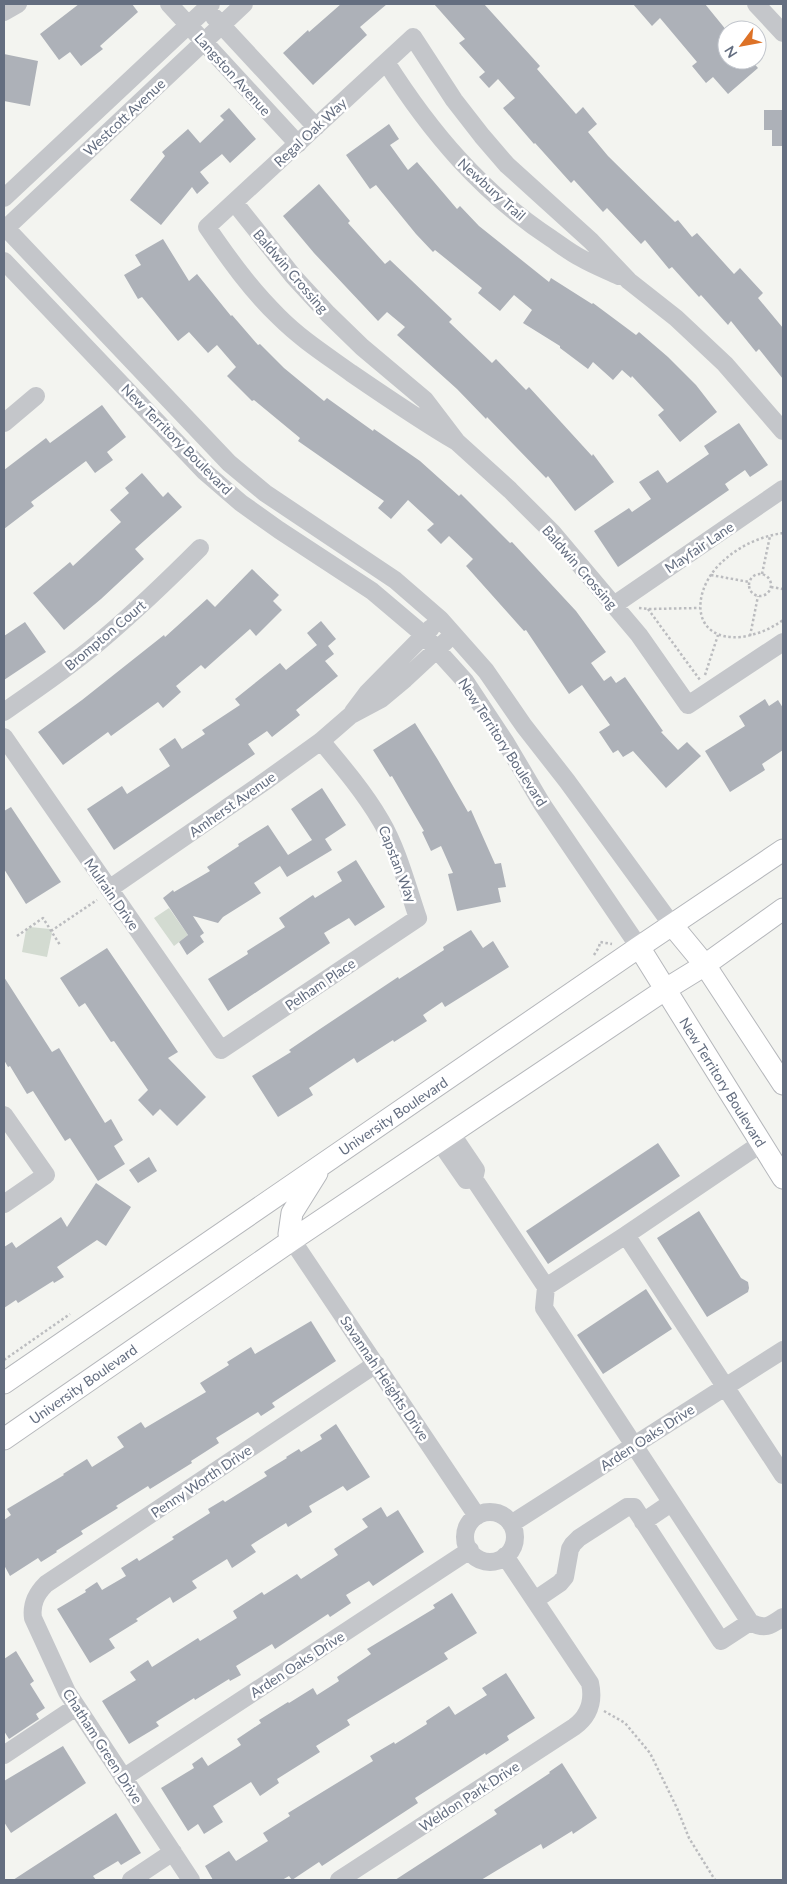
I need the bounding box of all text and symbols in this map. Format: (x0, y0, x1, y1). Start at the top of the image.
north arrow (717, 20, 767, 70)
street label: Langston Avenue (191, 29, 275, 119)
text: N (720, 43, 741, 61)
street label: Westcott Avenue (80, 75, 168, 159)
street label: Regal Oak Way (270, 94, 350, 170)
street label: Newbury Trail (455, 154, 529, 224)
street label: Baldwin Crossing (250, 226, 332, 316)
street label: New Territory Boulevard (118, 380, 236, 498)
street label: Mayfair Lane (661, 518, 737, 576)
street label: Baldwin Crossing (539, 522, 621, 612)
street label: Brompton Court (61, 596, 149, 674)
street label: New Territory Boulevard (455, 675, 551, 809)
street label: Amherst Avenue (185, 768, 279, 840)
street label: Capstan Way (376, 823, 421, 906)
street label: Mulrain Drive (81, 855, 143, 933)
street label: Pelham Place (282, 954, 358, 1014)
street label: New Territory Boulevard (676, 1014, 770, 1150)
street label: University Boulevard (335, 1073, 451, 1159)
street label: Savannah Heights Drive (337, 1312, 433, 1444)
street label: University Boulevard (26, 1340, 140, 1428)
street label: Arden Oaks Drive (597, 1400, 697, 1474)
street label: Penny Worth Drive (147, 1441, 255, 1521)
street label: Arden Oaks Drive (247, 1627, 347, 1701)
street label: Chatham Green Drive (60, 1685, 146, 1807)
street label: Weldon Park Drive (416, 1757, 522, 1835)

